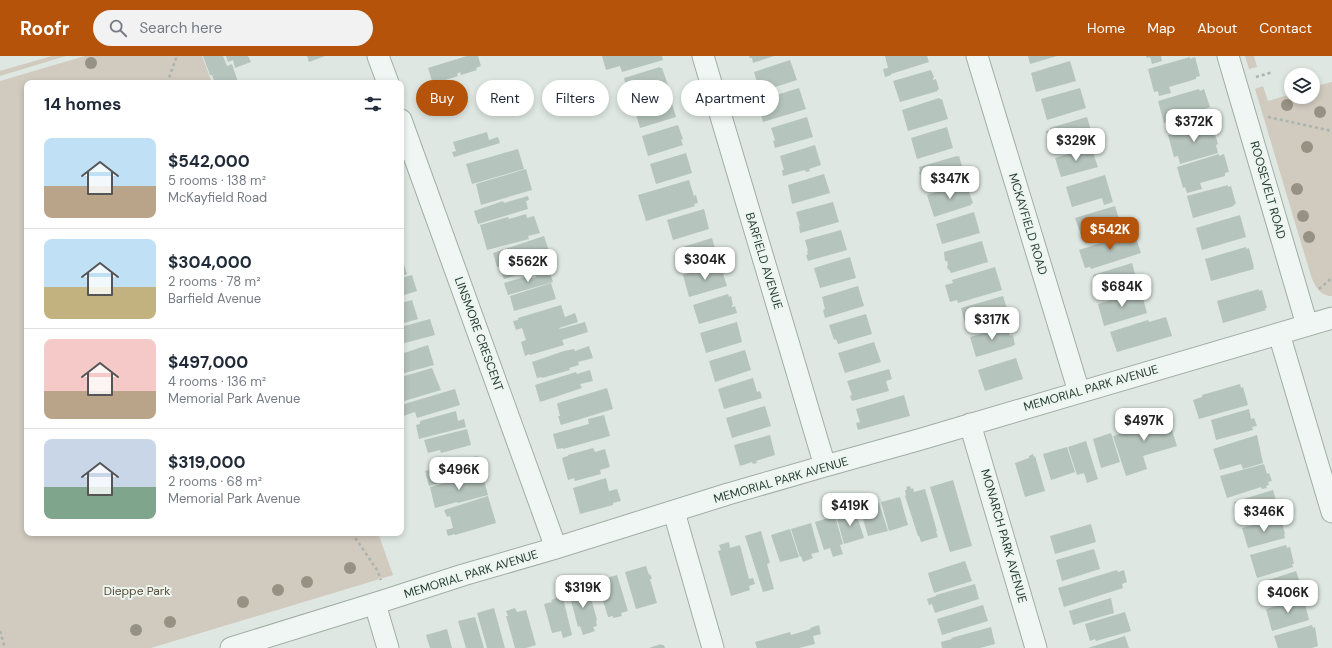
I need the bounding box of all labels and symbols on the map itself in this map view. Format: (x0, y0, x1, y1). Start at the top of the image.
pin: $372K (1166, 109, 1222, 143)
pin: $329K (1048, 128, 1104, 162)
street label: ROOSEVELT ROAD (1246, 139, 1290, 241)
pin: $347K (922, 166, 978, 200)
street label: MCKAYFIELD ROAD (1005, 171, 1051, 277)
street label: BARFIELD AVENUE (742, 211, 786, 312)
pin: $542K (1082, 217, 1138, 251)
pin: $304K (677, 247, 733, 281)
pin: $562K (500, 249, 556, 283)
pin: $684K (1094, 274, 1150, 308)
street label: LINSMORE CRESCENT (451, 275, 507, 394)
pin: $317K (964, 307, 1020, 341)
street label: MEMORIAL PARK AVENUE (1022, 361, 1160, 415)
pin: $497K (1116, 408, 1172, 442)
street label: MEMORIAL PARK AVENUE (712, 453, 850, 507)
pin: $496K (431, 457, 487, 491)
street label: MONARCH PARK AVENUE (977, 467, 1031, 605)
pin: $419K (822, 493, 878, 527)
pin: $346K (1236, 499, 1292, 533)
street label: MEMORIAL PARK AVENUE (402, 546, 540, 602)
pin: $319K (555, 575, 611, 609)
pin: $406K (1260, 580, 1316, 614)
park label: Dieppe Park (104, 583, 170, 599)

